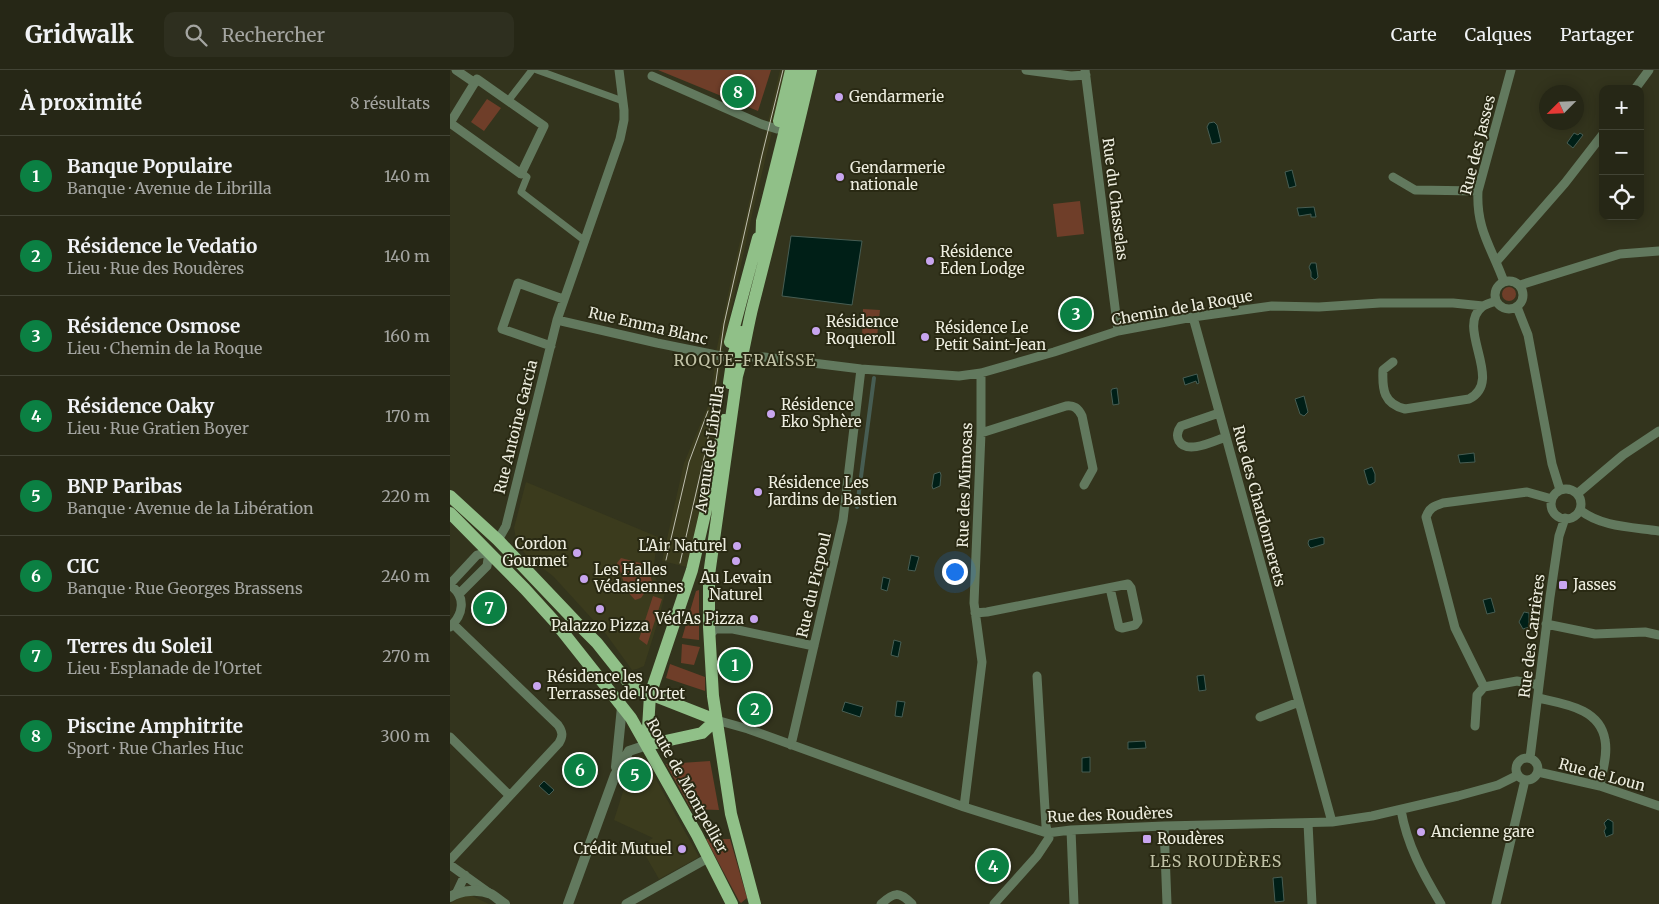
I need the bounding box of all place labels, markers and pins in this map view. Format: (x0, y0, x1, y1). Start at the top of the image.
pin: 8 (722, 73, 754, 111)
place label: Gendarmerie (849, 87, 944, 106)
marker: Gendarmerie (833, 91, 845, 103)
place label: Gendarmerie nationale (850, 158, 945, 194)
marker: Gendarmerie nationale (834, 171, 846, 183)
place label: Résidence Eden Lodge (940, 242, 1025, 278)
marker: Résidence Eden Lodge (924, 255, 936, 267)
pin: 3 (1060, 295, 1092, 333)
place label: Résidence Roqueroll (826, 312, 899, 348)
place label: Résidence Le Petit Saint-Jean (935, 318, 1046, 354)
marker: Résidence Roqueroll (810, 325, 822, 337)
marker: Résidence Le Petit Saint-Jean (919, 331, 931, 343)
place label: Résidence Eko Sphère (781, 395, 862, 431)
marker: Résidence Eko Sphère (765, 408, 777, 420)
place label: Résidence Les Jardins de Bastien (767, 473, 897, 509)
marker: Résidence Les Jardins de Bastien (752, 486, 764, 498)
place label: Cordon Gourmet (502, 534, 567, 570)
place label: L'Air Naturel (638, 536, 727, 555)
marker: L'Air Naturel (731, 540, 743, 552)
marker: Cordon Gourmet (571, 547, 583, 559)
marker: Au Levain Naturel (730, 555, 742, 567)
place label: Les Halles Védasiennes (593, 560, 684, 596)
place label: Au Levain Naturel (699, 568, 772, 604)
marker: Les Halles Védasiennes (578, 573, 590, 585)
place label: Jasses (1572, 575, 1616, 594)
marker: Jasses (1557, 579, 1569, 591)
pin: 7 (473, 589, 505, 627)
marker: Palazzo Pizza (594, 603, 606, 615)
place label: Véd'As Pizza (654, 609, 744, 628)
marker: Véd'As Pizza (748, 613, 760, 625)
place label: Palazzo Pizza (551, 616, 649, 635)
pin: 1 (719, 646, 751, 684)
place label: Résidence les Terrasses de l'Ortet (547, 667, 685, 703)
marker: Résidence les Terrasses de l'Ortet (531, 680, 543, 692)
pin: 2 (739, 690, 771, 728)
pin: 6 (564, 751, 596, 789)
pin: 5 (619, 756, 651, 794)
place label: Ancienne gare (1430, 822, 1535, 841)
marker: Ancienne gare (1415, 826, 1427, 838)
place label: Roudères (1157, 829, 1224, 848)
marker: Roudères (1141, 833, 1153, 845)
place label: Crédit Mutuel (573, 839, 672, 858)
marker: Crédit Mutuel (676, 843, 688, 855)
pin: 4 (977, 847, 1009, 885)

